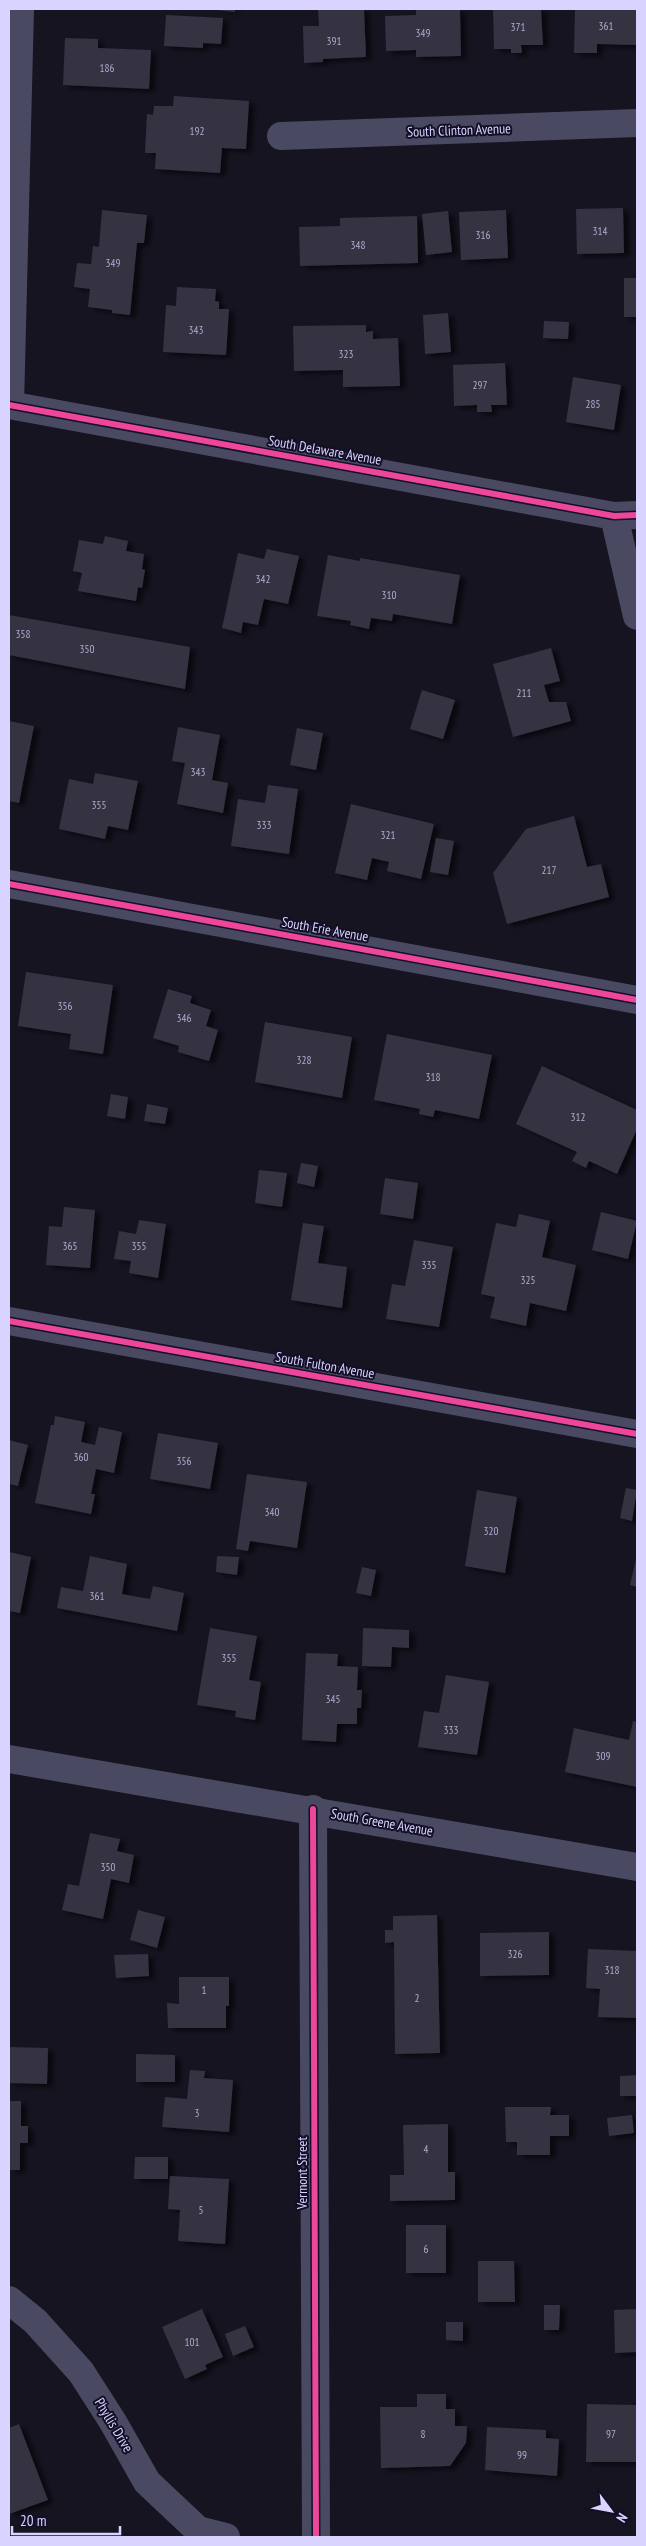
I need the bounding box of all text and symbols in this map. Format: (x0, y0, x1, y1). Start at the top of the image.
house number: 361 (599, 19, 613, 33)
house number: 371 (511, 20, 525, 34)
house number: 349 (416, 26, 430, 40)
house number: 391 (327, 34, 341, 48)
house number: 186 (100, 61, 114, 75)
street label: South Clinton Avenue (407, 119, 511, 141)
house number: 192 (190, 124, 204, 138)
house number: 314 (593, 224, 607, 238)
house number: 316 (476, 228, 490, 242)
house number: 348 (351, 238, 365, 252)
house number: 349 (106, 256, 120, 270)
house number: 343 (189, 323, 203, 337)
house number: 323 (339, 347, 353, 361)
house number: 297 (473, 378, 487, 392)
house number: 285 (586, 397, 600, 411)
street label: South Delaware Avenue (267, 431, 383, 469)
house number: 342 (256, 572, 270, 586)
house number: 310 (382, 588, 396, 602)
house number: 358 (16, 627, 30, 641)
house number: 350 (80, 642, 94, 656)
house number: 211 (517, 686, 531, 700)
house number: 343 (191, 765, 205, 779)
house number: 355 (92, 798, 106, 812)
house number: 333 (257, 818, 271, 832)
house number: 321 (381, 828, 395, 842)
house number: 217 (542, 863, 556, 877)
street label: South Erie Avenue (280, 913, 370, 946)
house number: 356 (58, 999, 72, 1013)
house number: 346 (177, 1011, 191, 1025)
house number: 328 (297, 1053, 311, 1067)
house number: 318 (426, 1070, 440, 1084)
house number: 312 (571, 1110, 585, 1124)
house number: 365 (63, 1239, 77, 1253)
house number: 355 (132, 1239, 146, 1253)
house number: 335 (422, 1258, 436, 1272)
house number: 325 (521, 1273, 535, 1287)
street label: South Fulton Avenue (274, 1347, 376, 1383)
house number: 360 (74, 1450, 88, 1464)
house number: 356 (177, 1454, 191, 1468)
house number: 340 (265, 1505, 279, 1519)
house number: 320 (484, 1524, 498, 1538)
house number: 361 (90, 1589, 104, 1603)
house number: 355 (222, 1651, 236, 1665)
house number: 345 (326, 1692, 340, 1706)
house number: 333 (444, 1723, 458, 1737)
house number: 309 (596, 1749, 610, 1763)
street label: South Greene Avenue (330, 1804, 435, 1840)
house number: 350 (101, 1860, 115, 1874)
house number: 326 (508, 1947, 522, 1961)
house number: 318 (605, 1963, 619, 1977)
house number: 1 (202, 1983, 207, 1997)
house number: 2 (415, 1991, 420, 2005)
house number: 3 (195, 2106, 200, 2120)
street label: Vermont Street (293, 2137, 311, 2210)
house number: 4 (424, 2142, 429, 2156)
house number: 5 (199, 2203, 204, 2217)
house number: 6 (424, 2242, 429, 2256)
house number: 101 (185, 2335, 199, 2349)
street label: Phyllis Drive (91, 2394, 137, 2456)
house number: 8 (421, 2427, 426, 2441)
house number: 97 (606, 2427, 616, 2441)
house number: 99 (517, 2448, 527, 2462)
north arrow (586, 2486, 636, 2536)
scale bar (12, 2504, 120, 2536)
text: N (612, 2510, 632, 2526)
text: 20 m (20, 2511, 46, 2530)

